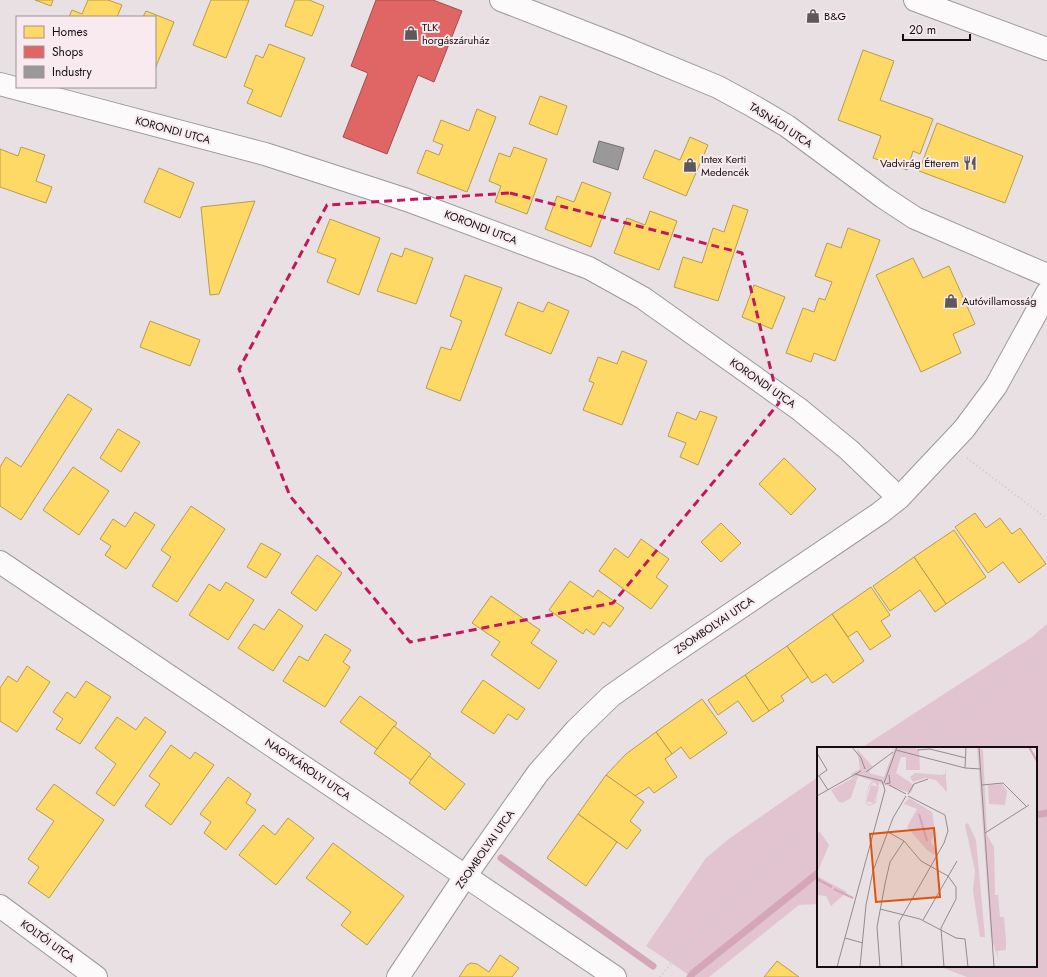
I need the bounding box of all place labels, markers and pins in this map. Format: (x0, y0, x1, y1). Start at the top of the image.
shop icon: B&G (805, 8, 821, 24)
place label: B&G (824, 8, 847, 24)
place label: TLK horgászáruház (422, 19, 490, 48)
shop icon: TLK horgászáruház (403, 25, 419, 41)
place label: Intex Kerti Medencék (701, 151, 749, 180)
place label: Vadvirág Étterem (880, 155, 959, 171)
restaurant icon: Vadvirág Étterem (962, 155, 978, 171)
shop icon: Intex Kerti Medencék (682, 157, 698, 173)
shop icon: Autóvillamosság (943, 293, 959, 309)
place label: Autóvillamosság (962, 293, 1036, 309)

